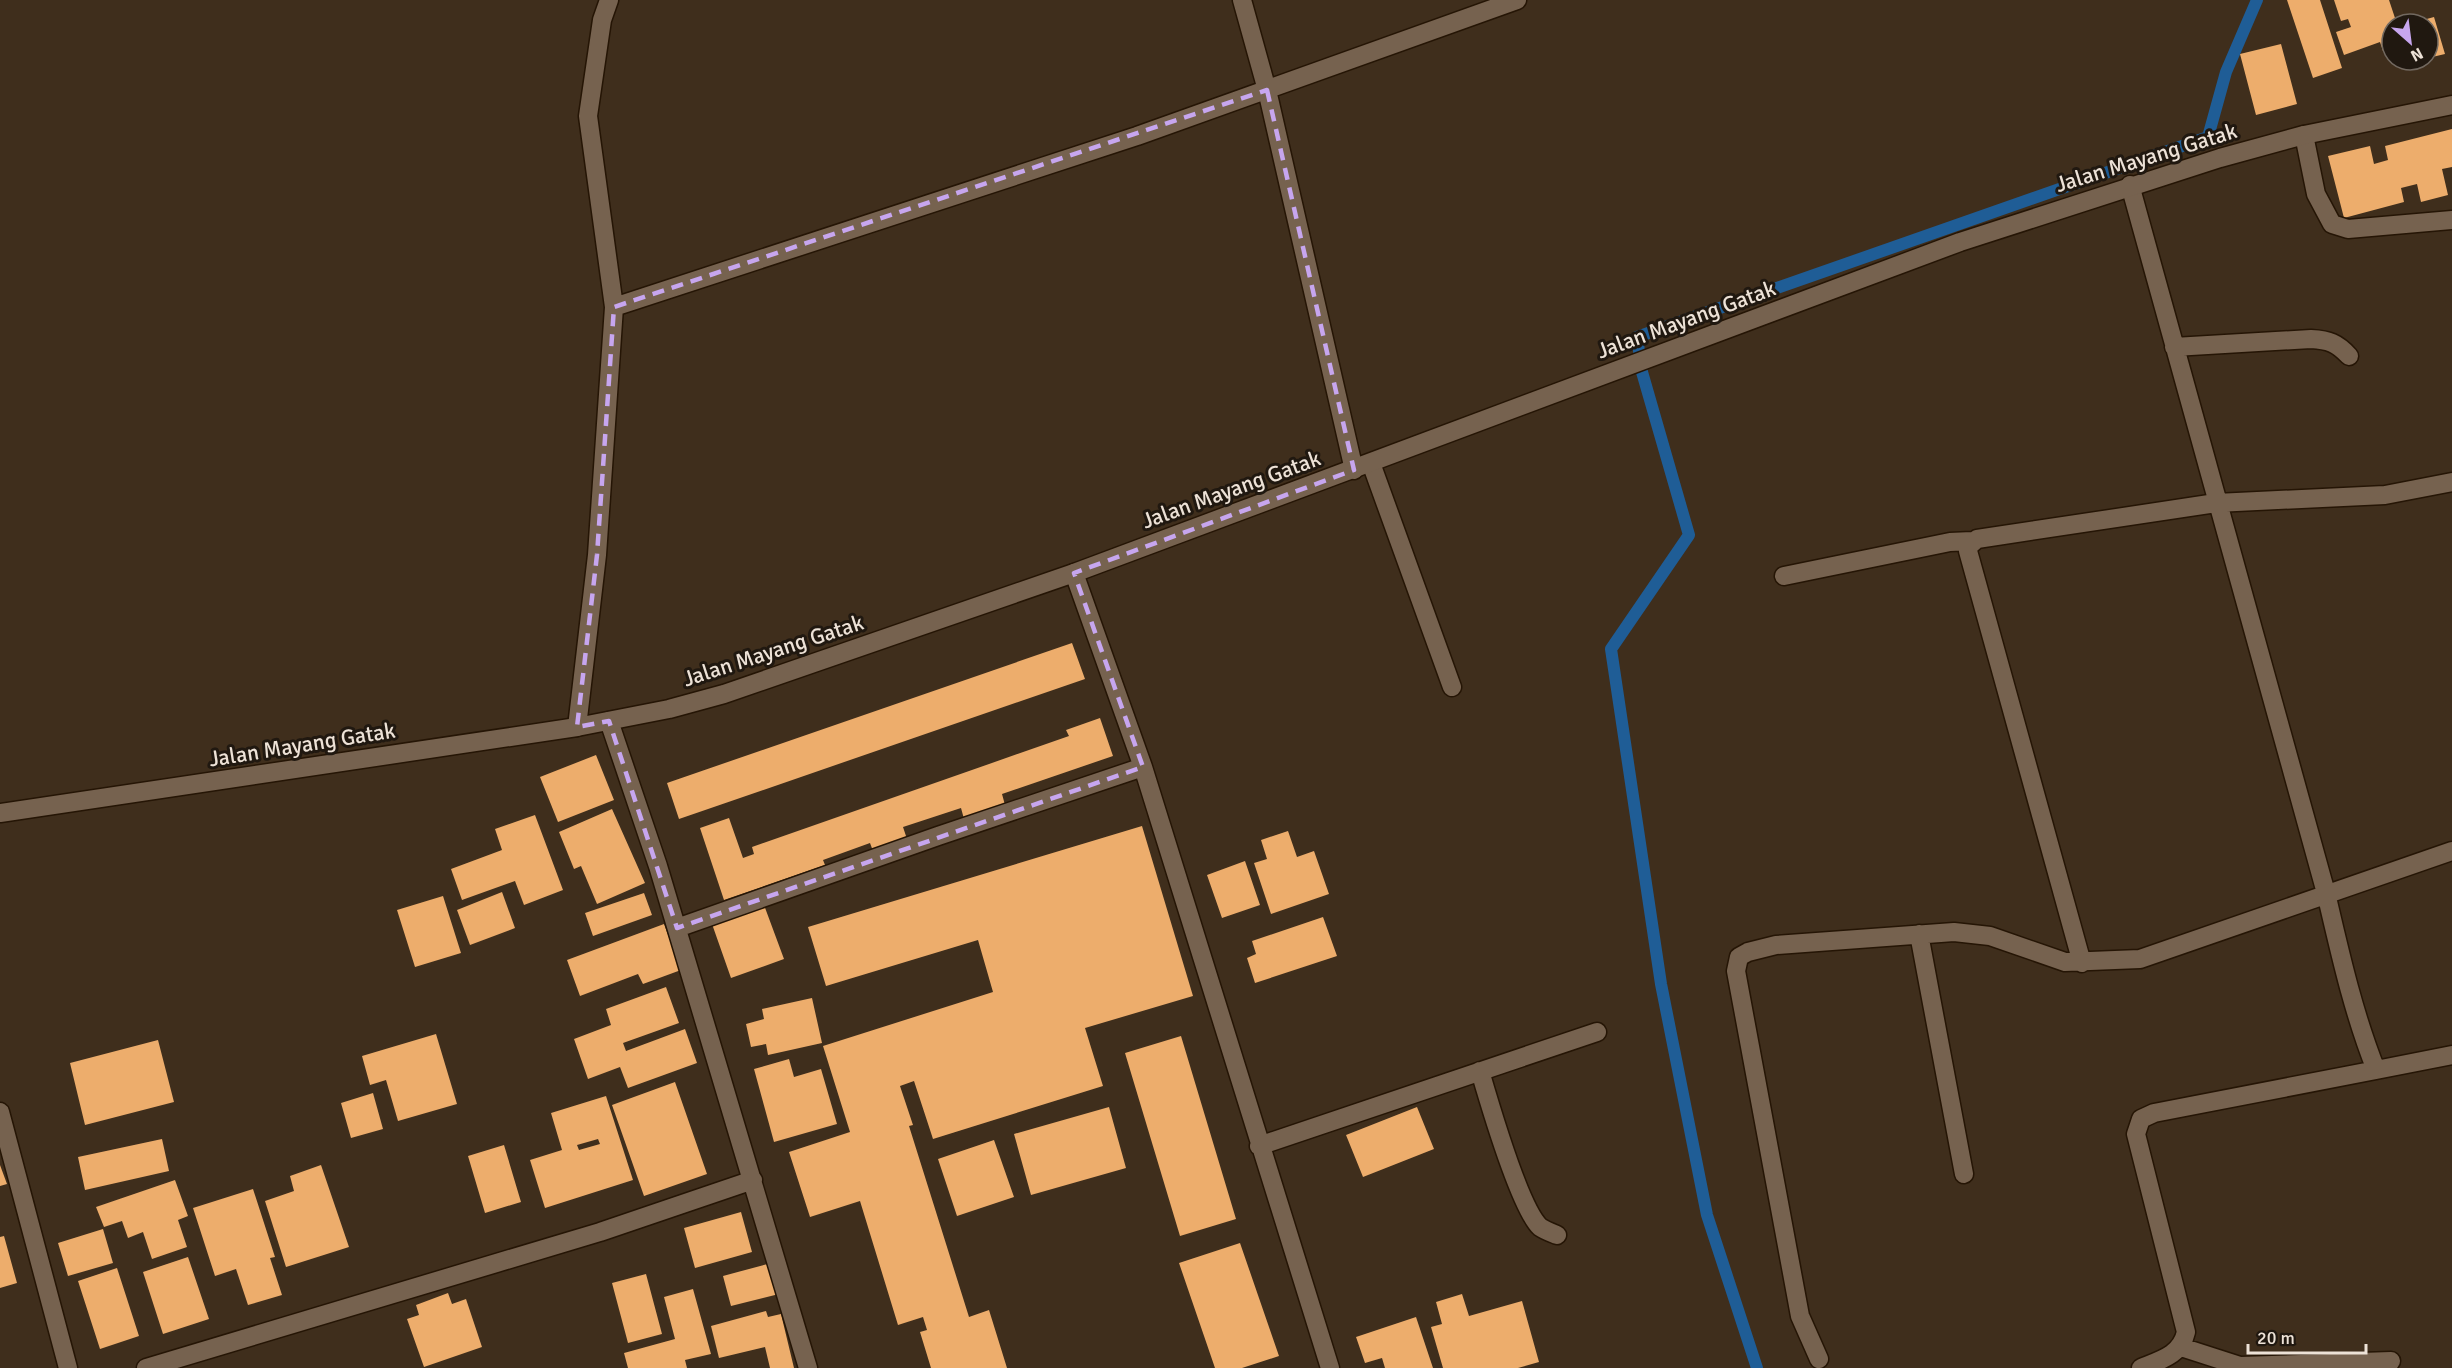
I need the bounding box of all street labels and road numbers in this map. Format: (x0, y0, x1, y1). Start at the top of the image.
street label: Jalan Mayang Gatak (2052, 117, 2240, 198)
street label: Jalan Mayang Gatak (1593, 275, 1779, 364)
street label: Jalan Mayang Gatak (1138, 445, 1324, 534)
street label: Jalan Mayang Gatak (680, 609, 867, 692)
street label: Jalan Mayang Gatak (207, 716, 397, 773)

